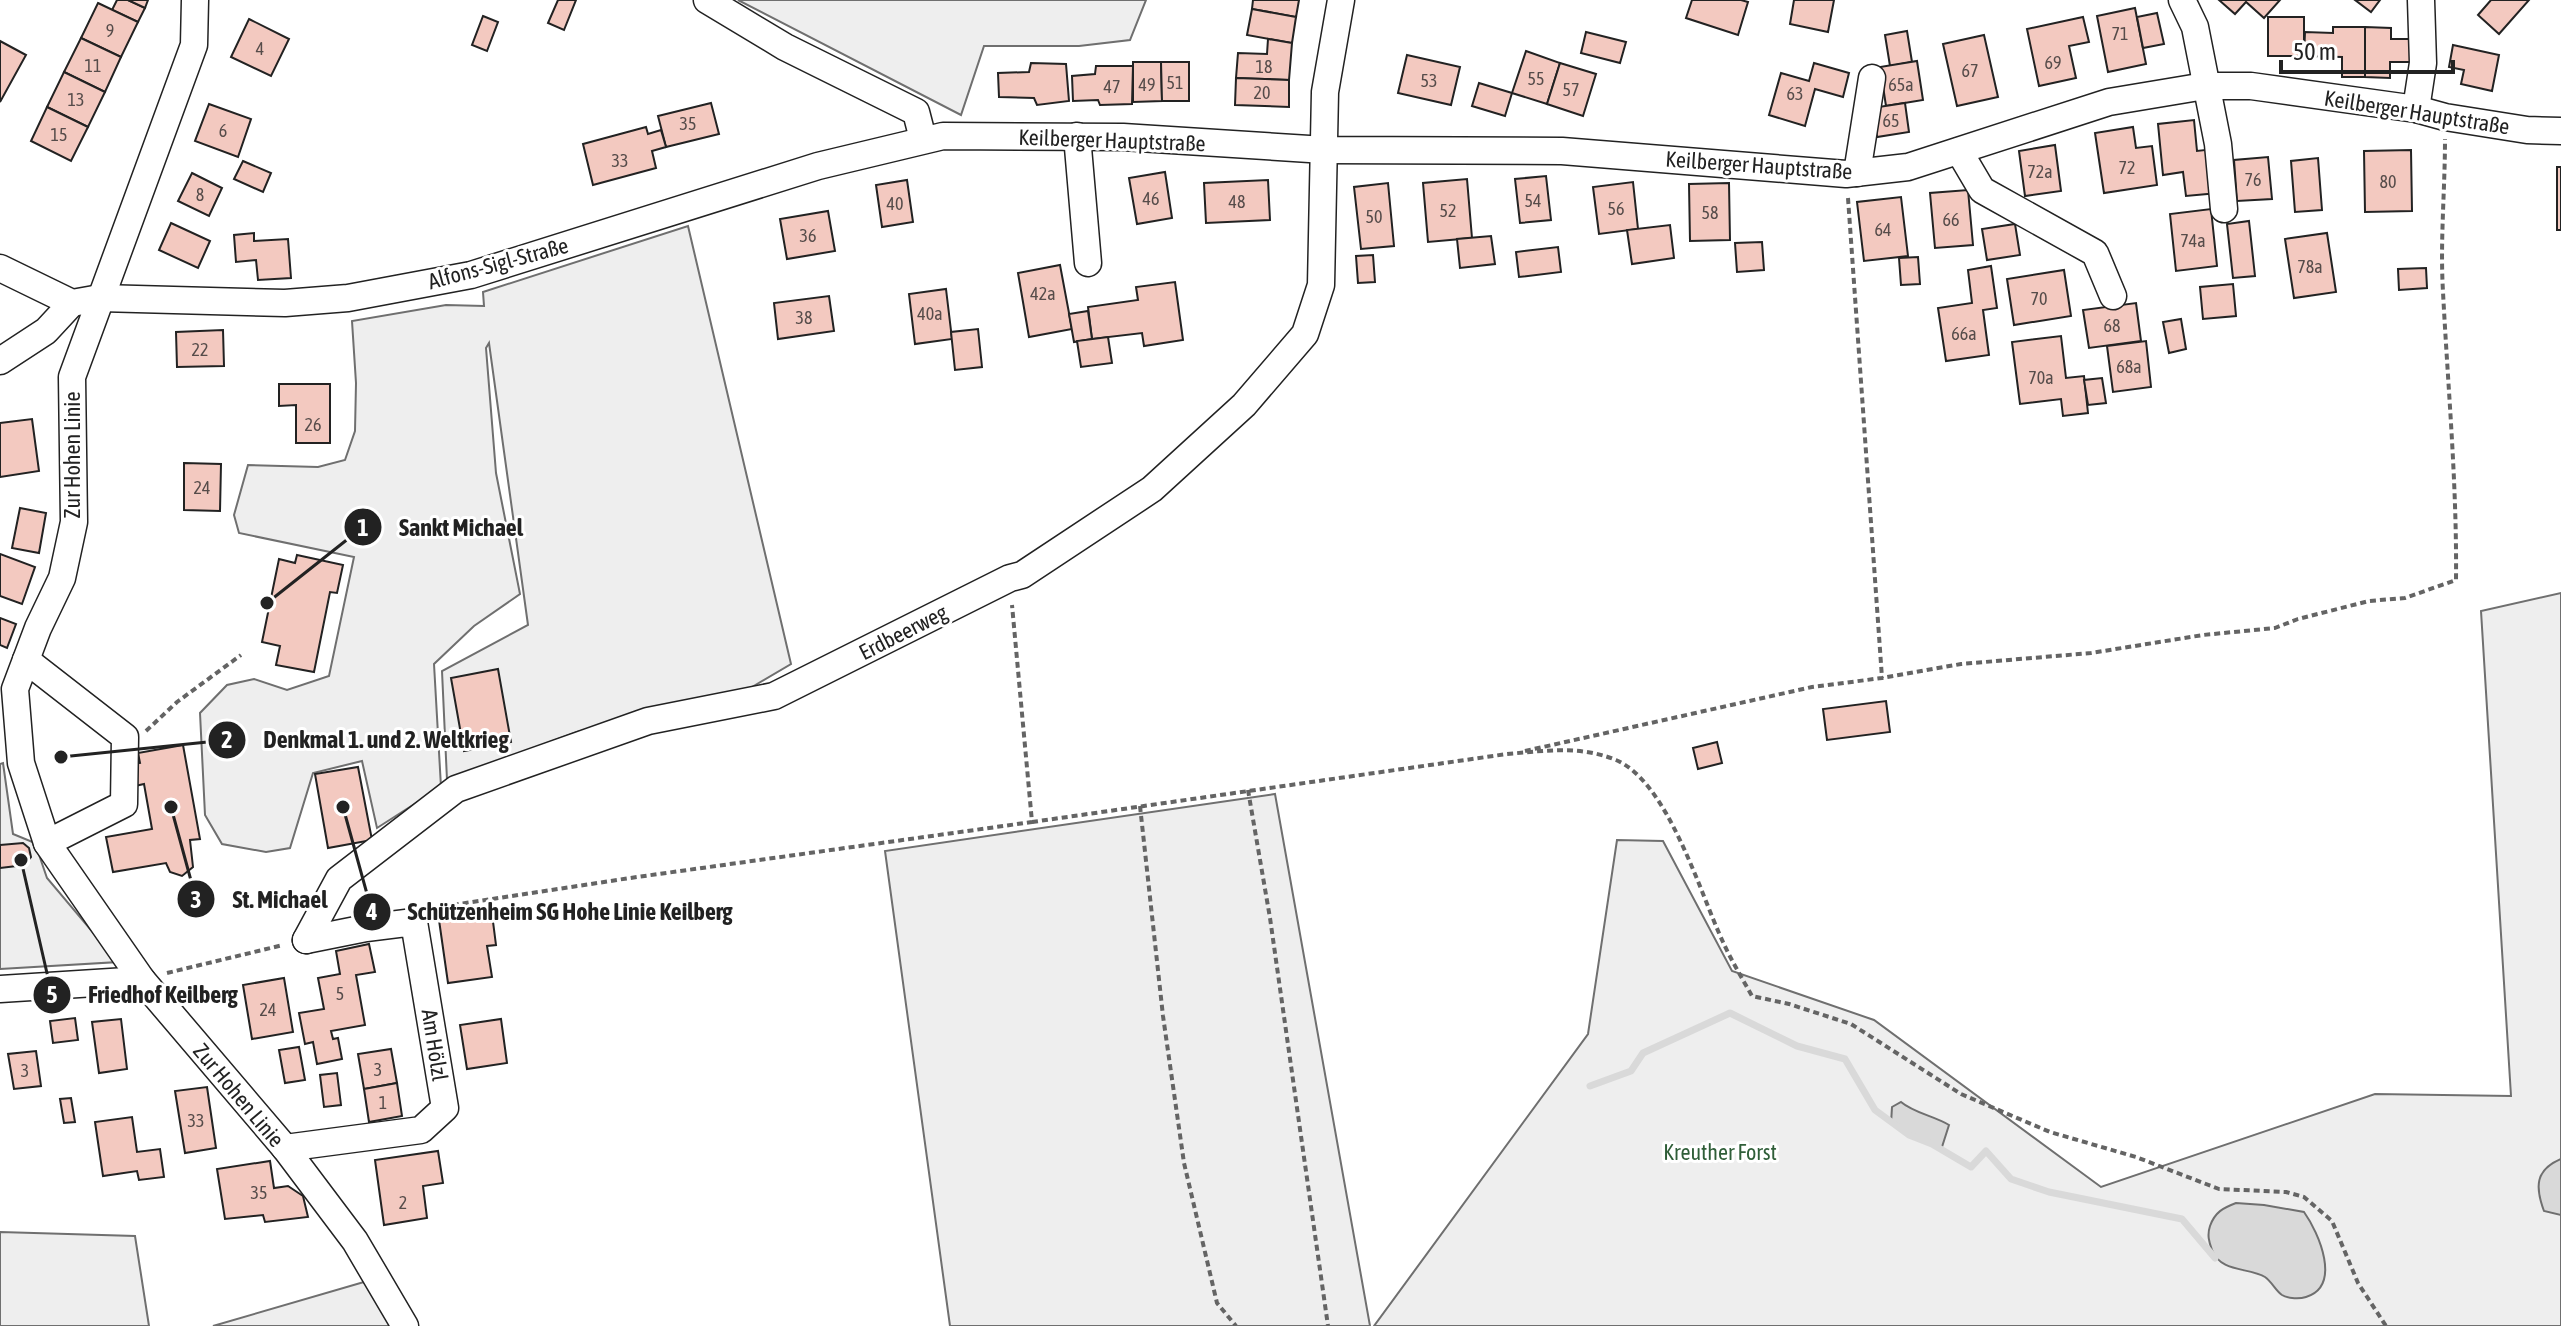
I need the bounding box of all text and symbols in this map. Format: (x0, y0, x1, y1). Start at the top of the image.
house number: 9 (106, 20, 114, 41)
house number: 71 (2112, 23, 2128, 44)
scale bar (2281, 24, 2453, 74)
house number: 4 (256, 38, 264, 59)
text: 50 m (2293, 38, 2336, 65)
house number: 69 (2045, 52, 2061, 73)
house number: 11 (85, 55, 101, 76)
house number: 18 (1256, 56, 1272, 77)
house number: 67 (1962, 60, 1978, 81)
house number: 55 (1528, 68, 1544, 89)
house number: 53 (1421, 70, 1437, 91)
house number: 51 (1167, 72, 1183, 93)
house number: 49 (1139, 74, 1155, 95)
house number: 65a (1888, 74, 1914, 95)
house number: 47 (1104, 76, 1120, 97)
house number: 57 (1563, 79, 1579, 100)
house number: 20 (1254, 82, 1270, 103)
house number: 63 (1787, 83, 1803, 104)
street label: Keilberger Hauptstraße (2323, 85, 2511, 139)
house number: 13 (68, 89, 84, 110)
house number: 65 (1883, 110, 1899, 131)
house number: 35 (680, 113, 696, 134)
house number: 6 (219, 120, 227, 141)
house number: 15 (51, 124, 67, 145)
street label: Keilberger Hauptstraße (1018, 124, 1206, 156)
street label: Keilberger Hauptstraße (1665, 146, 1853, 184)
house number: 33 (612, 150, 628, 171)
house number: 72 (2119, 157, 2135, 178)
house number: 72a (2027, 161, 2053, 182)
house number: 76 (2245, 169, 2261, 190)
house number: 80 (2380, 171, 2396, 192)
house number: 8 (196, 184, 204, 205)
house number: 46 (1143, 188, 1159, 209)
house number: 54 (1525, 190, 1541, 211)
house number: 48 (1229, 191, 1245, 212)
house number: 40 (887, 193, 903, 214)
house number: 56 (1608, 198, 1624, 219)
house number: 52 (1440, 200, 1456, 221)
house number: 58 (1702, 202, 1718, 223)
house number: 50 (1366, 206, 1382, 227)
house number: 66 (1943, 209, 1959, 230)
house number: 64 (1875, 219, 1891, 240)
house number: 36 (800, 225, 816, 246)
house number: 74a (2180, 230, 2206, 251)
street label: Alfons-Sigl-Straße (425, 232, 571, 294)
house number: 78a (2297, 256, 2323, 277)
house number: 42a (1030, 283, 1056, 304)
house number: 70 (2031, 288, 2047, 309)
house number: 40a (917, 303, 943, 324)
house number: 38 (796, 307, 812, 328)
house number: 68 (2104, 315, 2120, 336)
house number: 66a (1951, 323, 1977, 344)
house number: 22 (192, 339, 208, 360)
house number: 68a (2116, 356, 2142, 377)
house number: 70a (2028, 367, 2054, 388)
street label: Zur Hohen Linie (59, 392, 85, 518)
house number: 26 (305, 414, 321, 435)
house number: 24 (194, 477, 210, 498)
callout: Sankt Michael (343, 503, 539, 551)
text: 1 (357, 514, 369, 541)
text: Sankt Michael (399, 514, 524, 541)
street label: Erdbeerweg (855, 599, 952, 665)
callout: Denkmal 1. und 2. Weltkrieg (207, 716, 525, 764)
text: 2 (221, 726, 233, 753)
text: Denkmal 1. und 2. Weltkrieg (263, 726, 509, 753)
callout: St. Michael (176, 875, 343, 923)
text: 3 (190, 886, 202, 913)
text: St. Michael (232, 886, 328, 913)
callout: Schützenheim SG Hohe Linie Keilberg (352, 888, 749, 936)
text: 4 (365, 898, 378, 925)
text: Schützenheim SG Hohe Linie Keilberg (408, 898, 733, 925)
callout: Friedhof Keilberg (32, 971, 254, 1019)
text: 5 (46, 981, 58, 1008)
text: Friedhof Keilberg (88, 981, 239, 1008)
house number: 5 (336, 983, 344, 1004)
house number: 24 (260, 999, 276, 1020)
street label: Am Hölzl (417, 1007, 454, 1083)
street label: Zur Hohen Linie (188, 1038, 290, 1152)
house number: 3 (374, 1059, 382, 1080)
house number: 3 (21, 1060, 29, 1081)
house number: 1 (379, 1092, 387, 1113)
house number: 33 (188, 1110, 204, 1131)
park label: Kreuther Forst (1663, 1139, 1777, 1165)
house number: 35 (251, 1182, 267, 1203)
house number: 2 (399, 1192, 407, 1213)

